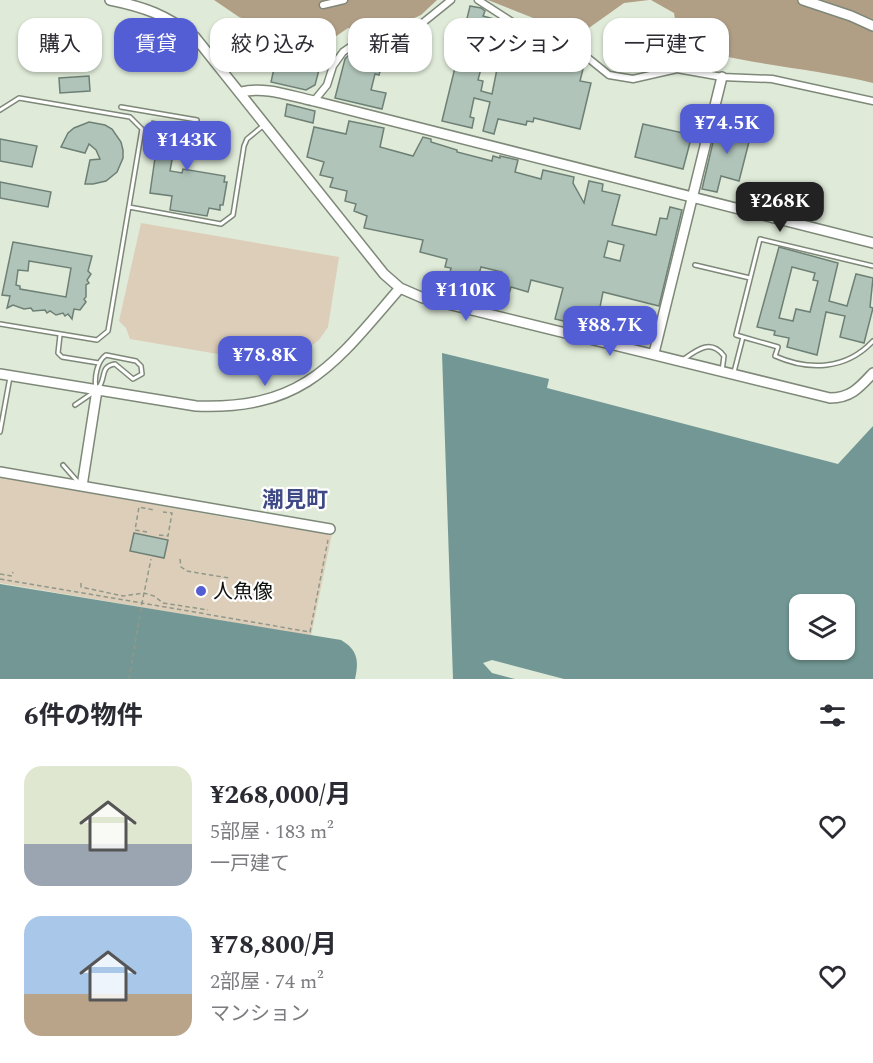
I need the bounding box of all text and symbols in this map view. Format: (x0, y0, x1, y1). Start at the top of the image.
chip: 購入 (18, 18, 102, 72)
chip: 賃貸 (114, 18, 198, 72)
chip: 絞り込み (210, 18, 336, 72)
chip: 新着 (348, 18, 432, 72)
chip: マンション (444, 18, 591, 72)
chip: 一戸建て (603, 18, 729, 72)
pin: ¥74.5K (678, 104, 776, 155)
text: ¥74.5K (694, 108, 760, 138)
pin: ¥143K (145, 121, 229, 172)
text: ¥143K (157, 125, 217, 155)
pin: ¥268K (738, 182, 822, 233)
text: ¥268K (750, 186, 810, 216)
pin: ¥110K (424, 271, 508, 322)
text: ¥110K (436, 275, 496, 305)
pin: ¥88.7K (561, 306, 659, 357)
text: ¥88.7K (577, 310, 643, 340)
pin: ¥78.8K (216, 336, 314, 387)
text: ¥78.8K (232, 340, 298, 370)
district label: 潮見町 (262, 484, 328, 517)
place label: 人魚像 (213, 577, 273, 607)
marker: 人魚像 (194, 584, 208, 598)
map controls (789, 594, 855, 660)
button: layers (789, 594, 855, 660)
text: 6件の物件 (24, 696, 143, 736)
icon: filters (816, 699, 849, 732)
text: ¥268,000/月 (210, 775, 352, 815)
icon: home (72, 790, 144, 862)
icon: heart (816, 810, 849, 843)
text: 5部屋 · 183 m² (210, 817, 334, 847)
text: 一戸建て (210, 849, 290, 879)
text: ¥78,800/月 (210, 925, 337, 965)
icon: home (72, 940, 144, 1012)
icon: heart (816, 960, 849, 993)
text: 2部屋 · 74 m² (210, 967, 324, 997)
text: マンション (210, 999, 310, 1029)

